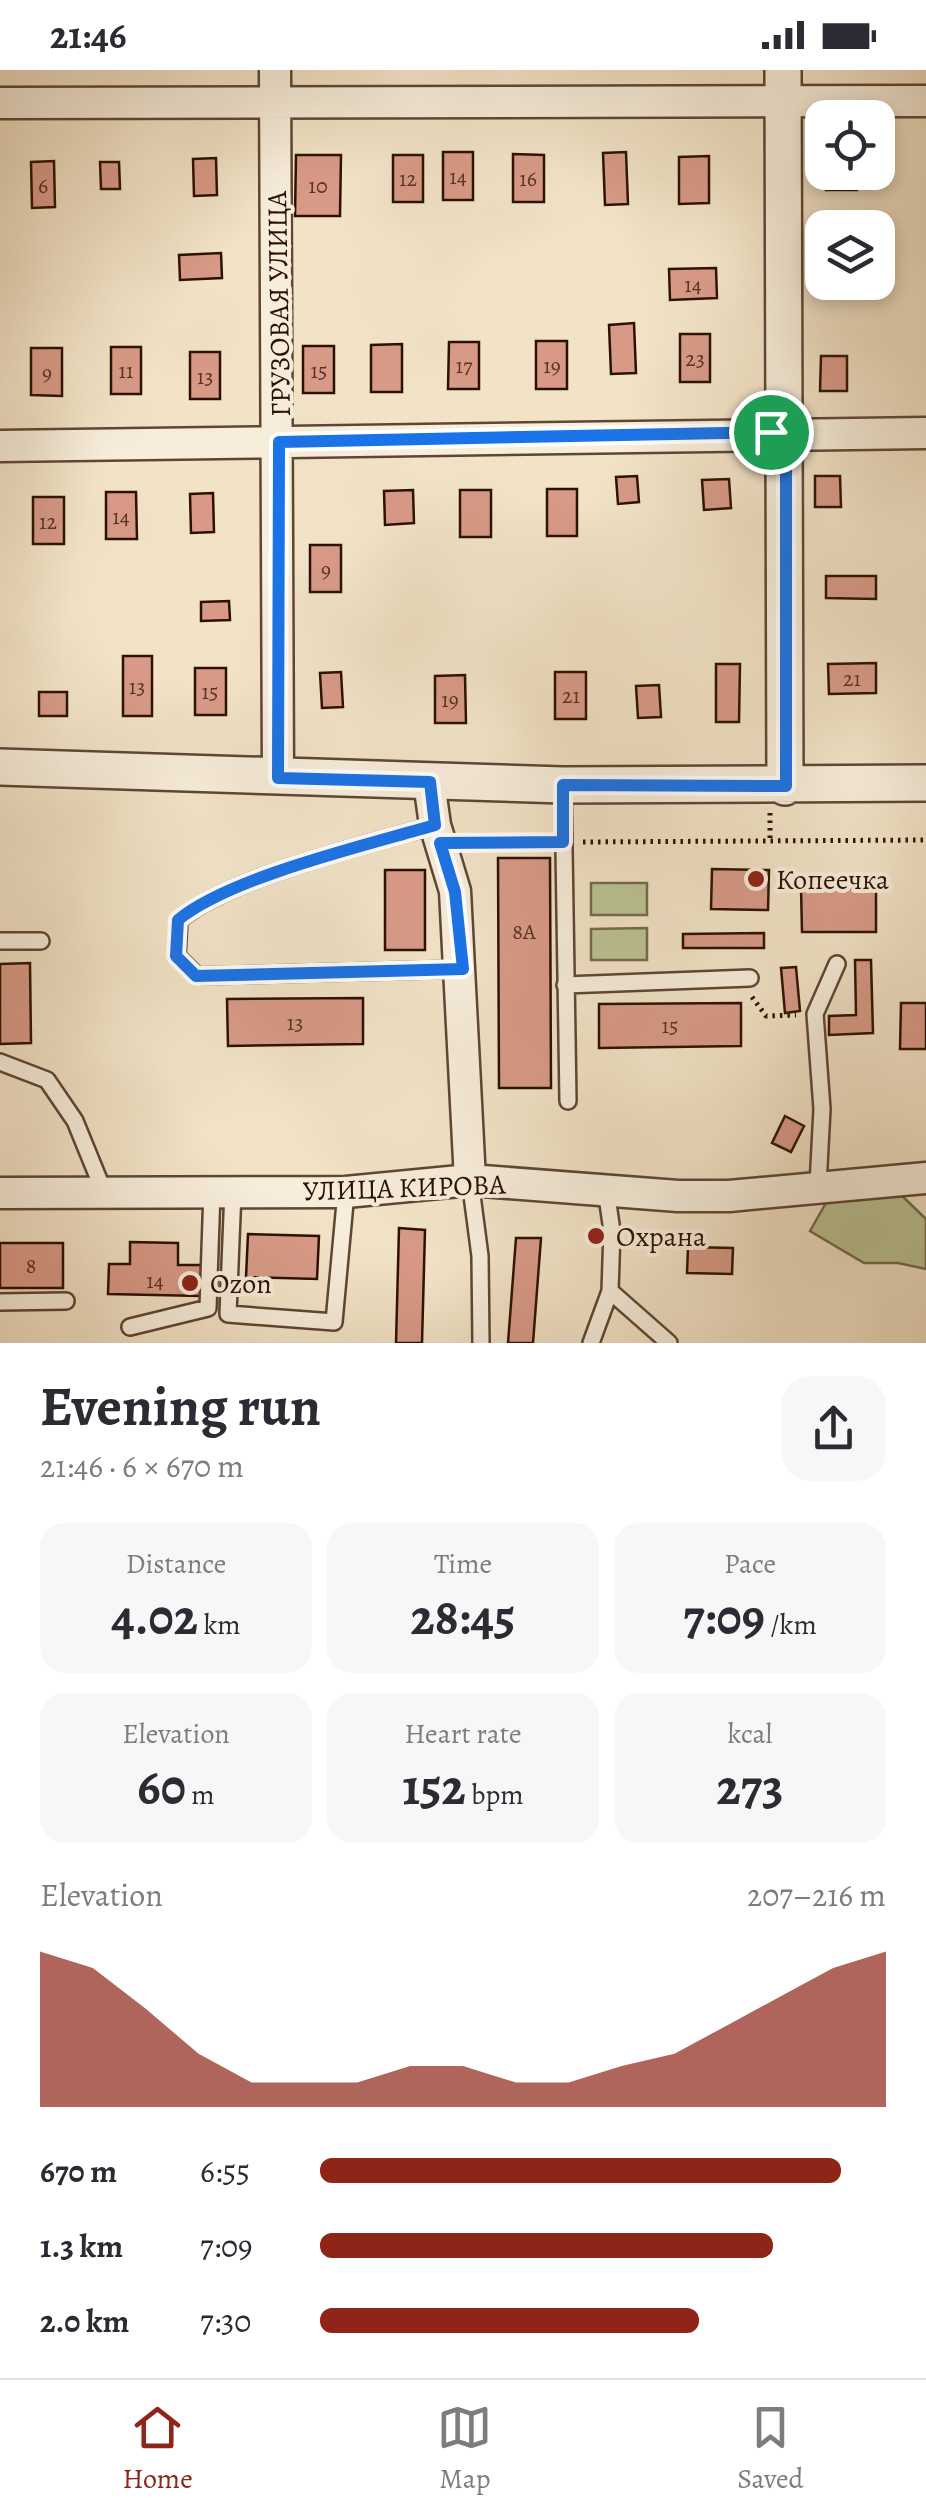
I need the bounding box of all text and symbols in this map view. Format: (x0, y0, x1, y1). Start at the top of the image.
text: 21:46 (50, 9, 127, 61)
map controls (805, 100, 895, 300)
button: locate (805, 100, 895, 190)
house number: 14 (449, 162, 467, 192)
house number: 12 (399, 164, 417, 194)
house number: 16 (519, 164, 537, 194)
house number: 6 (38, 171, 48, 201)
house number: 10 (308, 171, 328, 201)
street label: ГРУЗОВАЯ УЛИЦА (258, 190, 300, 417)
button: layers (805, 210, 895, 300)
house number: 14 (684, 270, 702, 300)
house number: 23 (685, 344, 705, 374)
house number: 17 (456, 351, 473, 381)
house number: 19 (543, 351, 561, 381)
house number: 11 (118, 356, 134, 386)
house number: 15 (311, 356, 327, 386)
house number: 9 (42, 358, 52, 388)
house number: 13 (197, 362, 213, 392)
pin (729, 390, 814, 475)
icon: arrive (744, 405, 799, 460)
house number: 14 (112, 502, 130, 532)
house number: 12 (39, 507, 57, 537)
house number: 9 (321, 555, 331, 585)
house number: 21 (843, 664, 861, 694)
house number: 13 (129, 672, 145, 702)
house number: 15 (202, 677, 218, 707)
house number: 21 (562, 681, 580, 711)
house number: 19 (441, 685, 459, 715)
place label: Копеечка (776, 861, 889, 899)
marker: Копеечка (745, 868, 767, 890)
house number: 8А (512, 917, 537, 947)
house number: 13 (287, 1008, 303, 1038)
house number: 15 (662, 1011, 678, 1041)
street label: УЛИЦА КИРОВА (302, 1165, 507, 1211)
place label: Охрана (616, 1218, 706, 1256)
marker: Охрана (585, 1225, 607, 1247)
house number: 8 (26, 1251, 36, 1281)
place label: Ozon (210, 1265, 272, 1303)
house number: 14 (146, 1266, 164, 1296)
marker: Ozon (179, 1272, 201, 1294)
text: Evening run (40, 1369, 321, 1444)
button: share (781, 1376, 886, 1481)
text: 21:46 · 6 × 670 m (40, 1444, 244, 1488)
text: Distance (126, 1545, 226, 1583)
text: Time (434, 1545, 492, 1583)
text: Pace (724, 1545, 776, 1583)
text: 4.02 (111, 1583, 198, 1651)
text: 28:45 (411, 1583, 515, 1651)
text: 7:09 (683, 1583, 765, 1651)
text: km (198, 1606, 241, 1644)
text: /km (765, 1606, 817, 1644)
text: Elevation (122, 1715, 230, 1753)
text: Heart rate (405, 1715, 521, 1753)
text: kcal (728, 1715, 772, 1753)
text: 60 (137, 1753, 186, 1821)
text: 152 (402, 1753, 466, 1821)
text: 273 (717, 1753, 784, 1821)
text: m (186, 1776, 215, 1814)
text: bpm (466, 1776, 524, 1814)
text: Elevation (40, 1873, 163, 1917)
text: 207–216 m (747, 1873, 886, 1917)
text: 670 m (40, 2149, 117, 2193)
text: 6:55 (200, 2149, 250, 2193)
text: 1.3 km (40, 2224, 123, 2268)
text: 7:09 (200, 2224, 253, 2268)
text: 2.0 km (40, 2299, 129, 2343)
text: 7:30 (200, 2299, 251, 2343)
tab: Home (122, 2400, 193, 2498)
tab: Map (437, 2400, 492, 2498)
tab: Saved (737, 2400, 804, 2498)

